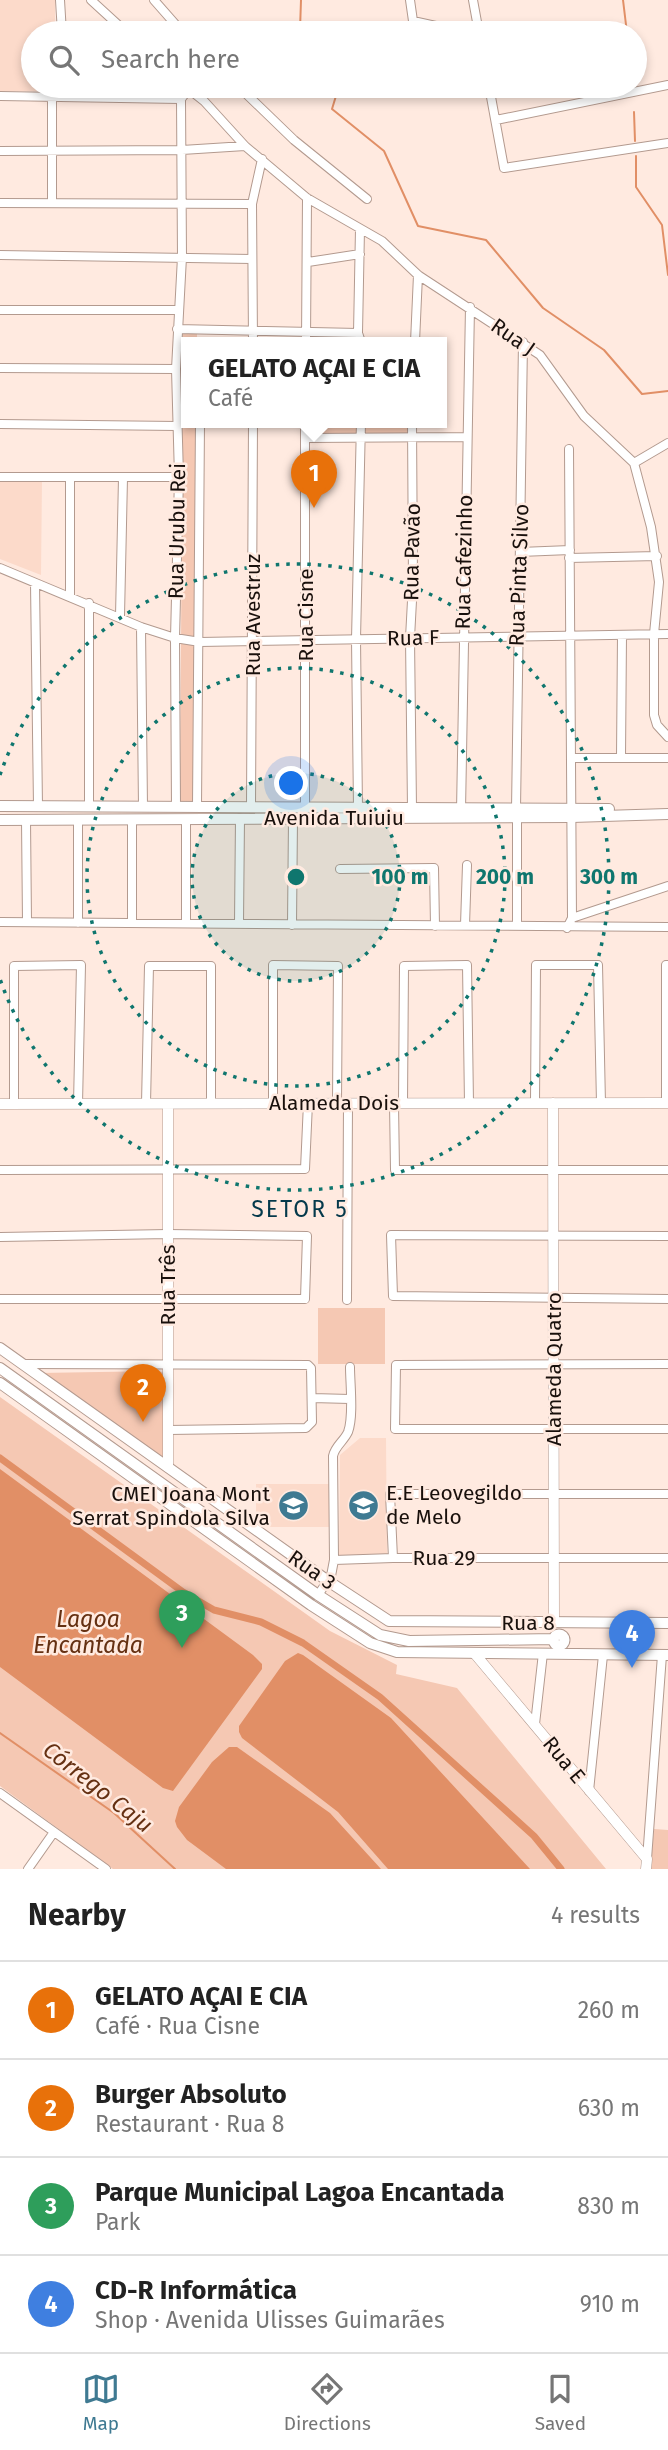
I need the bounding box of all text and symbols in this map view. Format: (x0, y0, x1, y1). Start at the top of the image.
search box (21, 21, 647, 98)
icon: search (45, 41, 83, 79)
text: Search here (101, 44, 240, 75)
street label: Rua J (486, 312, 540, 362)
popup (181, 337, 447, 428)
text: GELATO AÇAI E CIA (208, 353, 420, 384)
text: Café (208, 384, 253, 412)
pin: 1 (291, 450, 337, 508)
street label: Rua Urubu Rei (163, 463, 191, 599)
street label: Rua Cafezinho (450, 494, 478, 630)
street label: Rua Pavão (398, 503, 426, 601)
street label: Rua Pinta Silvo (504, 503, 534, 647)
street label: Rua Avestruz (240, 554, 266, 676)
street label: Rua Cisne (293, 568, 319, 662)
street label: Rua F (387, 625, 439, 651)
your location (274, 766, 308, 800)
street label: Avenida Tuiuiu (264, 805, 404, 831)
text: 100 m (371, 864, 429, 890)
text: 200 m (476, 864, 534, 890)
text: 300 m (579, 864, 638, 890)
centre of rings (284, 865, 308, 889)
street label: Alameda Dois (269, 1090, 399, 1116)
district label: SETOR 5 (251, 1195, 349, 1223)
street label: Rua Três (155, 1244, 181, 1325)
street label: Alameda Quatro (541, 1292, 567, 1446)
pin: 2 (120, 1364, 166, 1422)
place label: E.E Leovegildo de Melo (386, 1480, 522, 1530)
place label: CMEI Joana Mont Serrat Spindola Silva (72, 1481, 270, 1531)
school or university icon: E.E Leovegildo de Melo (346, 1488, 380, 1522)
school or university icon: CMEI Joana Mont Serrat Spindola Silva (276, 1489, 310, 1523)
street label: Rua 3 (283, 1544, 341, 1596)
street label: Rua 29 (412, 1545, 476, 1571)
pin: 3 (159, 1590, 205, 1648)
water label: Lagoa Encantada (33, 1605, 143, 1659)
street label: Rua 8 (501, 1610, 555, 1636)
pin: 4 (609, 1610, 655, 1668)
street label: Rua E (537, 1731, 591, 1789)
water label: Córrego Caju (37, 1735, 159, 1839)
text: Nearby (28, 1897, 126, 1933)
text: 4 results (551, 1901, 640, 1929)
text: GELATO AÇAI E CIA (95, 1981, 307, 2012)
text: 1 (46, 1996, 56, 2024)
text: 260 m (578, 1996, 640, 2024)
text: Café · Rua Cisne (95, 2012, 260, 2040)
text: Burger Absoluto (95, 2079, 287, 2110)
text: 2 (45, 2094, 57, 2122)
text: 630 m (578, 2094, 640, 2122)
text: Restaurant · Rua 8 (95, 2110, 285, 2138)
text: Parque Municipal Lagoa Encantada (95, 2177, 505, 2208)
text: 3 (45, 2192, 57, 2220)
text: 830 m (577, 2192, 640, 2220)
text: Park (95, 2208, 140, 2236)
text: CD-R Informática (95, 2275, 297, 2306)
text: 4 (45, 2290, 58, 2318)
text: 910 m (580, 2290, 640, 2318)
text: Shop · Avenida Ulisses Guimarães (95, 2306, 445, 2334)
tab: Map (82, 2370, 120, 2435)
tab: Directions (284, 2370, 371, 2435)
tab: Saved (535, 2370, 586, 2435)

